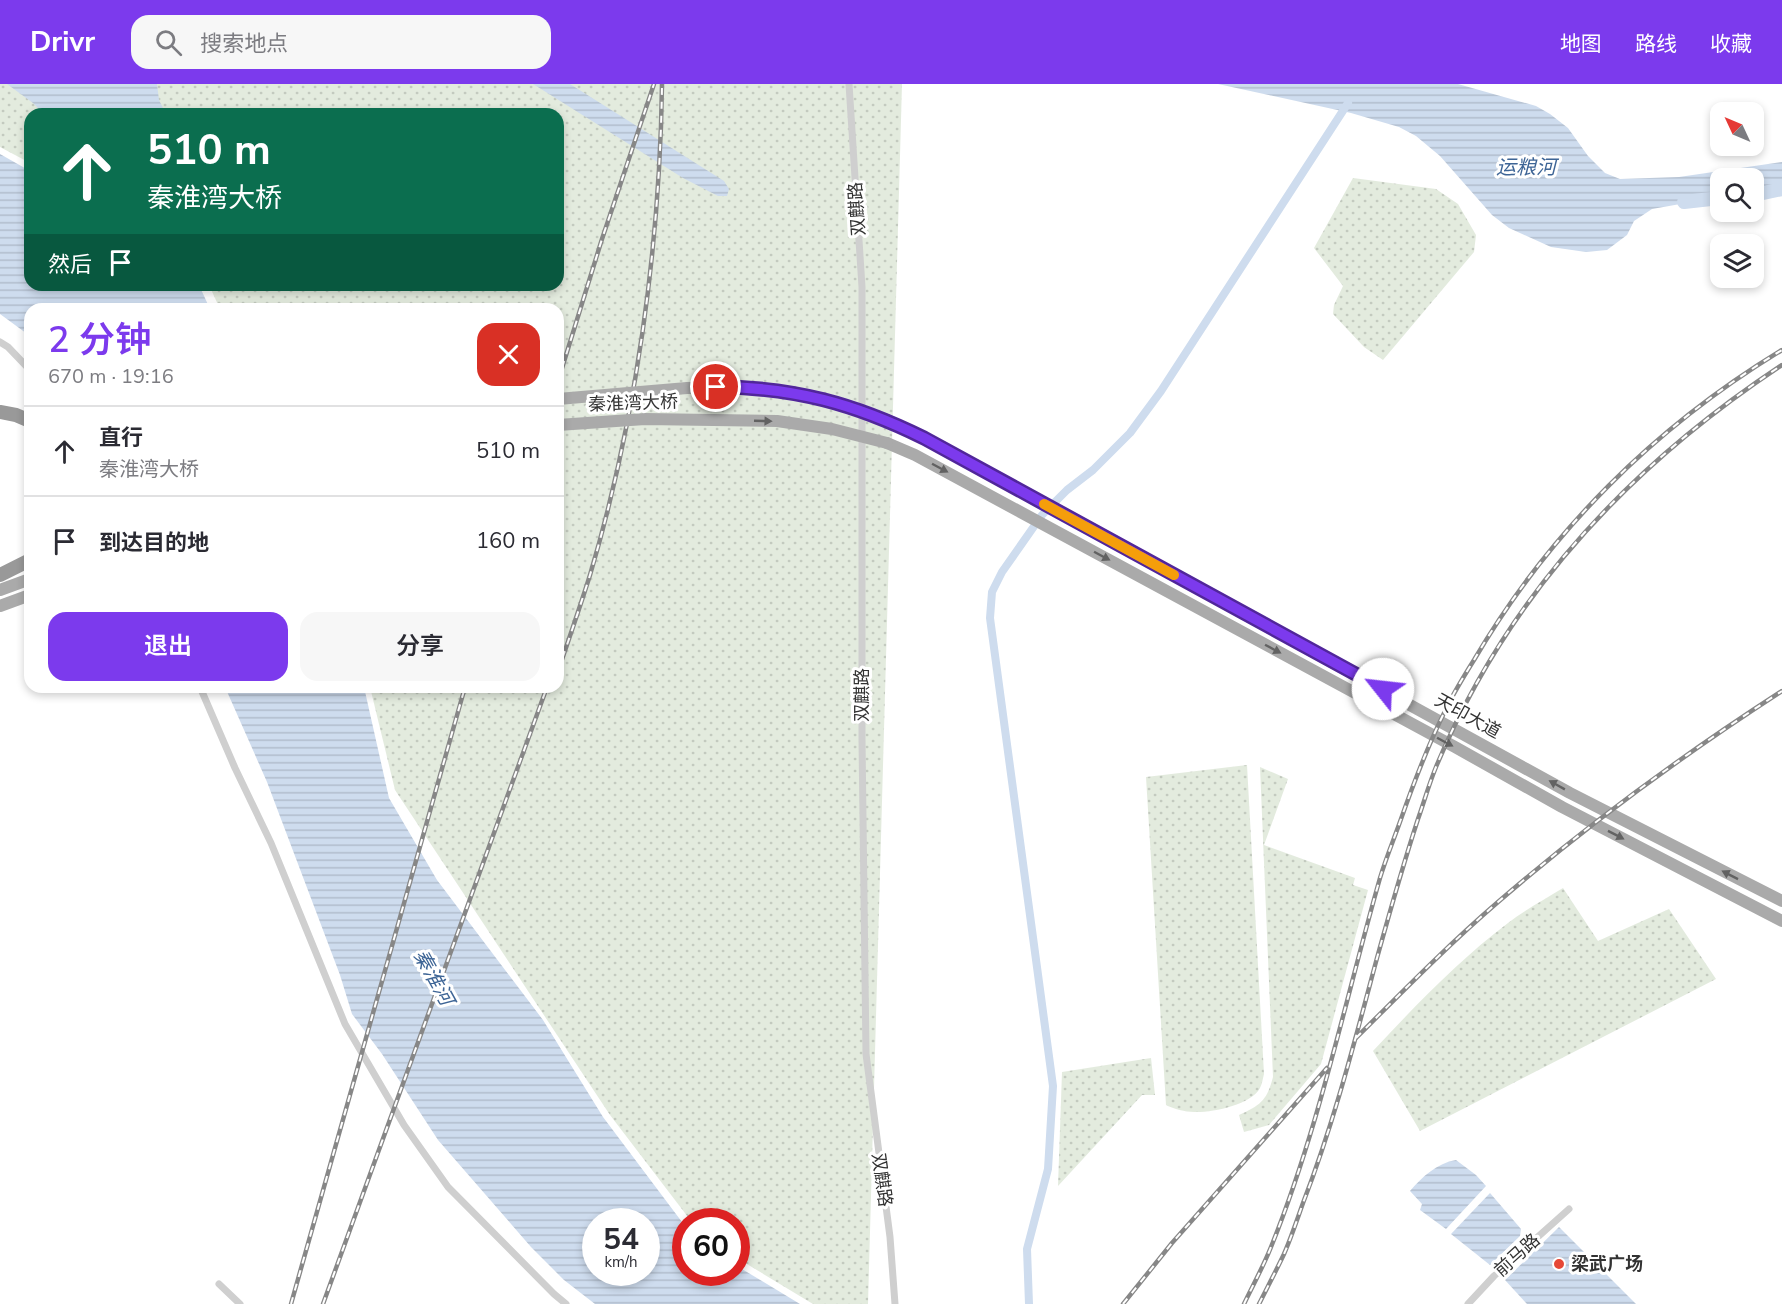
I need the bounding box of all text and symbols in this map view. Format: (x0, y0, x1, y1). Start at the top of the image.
search box (131, 15, 551, 69)
text: Drivr (30, 23, 95, 61)
icon: search (152, 26, 185, 59)
text: 搜索地点 (200, 29, 288, 59)
text: 地图 (1560, 30, 1602, 58)
text: 路线 (1635, 30, 1677, 58)
text: 收藏 (1710, 30, 1752, 58)
north arrow (1710, 102, 1764, 156)
map controls (1710, 102, 1764, 288)
text: 510 m (147, 122, 271, 179)
icon: ahead (48, 132, 126, 210)
water label: 运粮河 (1496, 154, 1560, 181)
button: search (1710, 168, 1764, 222)
text: 秦淮湾大桥 (147, 180, 282, 217)
street label: 双麒路 (843, 181, 871, 237)
button: layers (1710, 234, 1764, 288)
icon: arrive (104, 246, 137, 279)
text: 然后 (48, 250, 92, 280)
text: 2 分钟 (48, 316, 151, 365)
button: close (477, 323, 540, 386)
pin (690, 361, 741, 412)
text: 670 m · 19:16 (48, 363, 174, 390)
icon: arrive (699, 370, 732, 403)
street label: 秦淮湾大桥 (588, 389, 678, 417)
one-way arrow (754, 416, 773, 425)
text: 直行 (99, 423, 143, 453)
icon: ahead (48, 435, 81, 468)
text: 510 m (476, 436, 540, 466)
text: 秦淮湾大桥 (99, 456, 199, 483)
one-way arrow (931, 463, 948, 473)
icon: arrive (48, 525, 81, 558)
text: 160 m (476, 526, 540, 556)
text: 到达目的地 (99, 528, 209, 558)
one-way arrow (1094, 551, 1111, 561)
button: 退出 (48, 612, 288, 681)
button: 分享 (300, 612, 540, 681)
one-way arrow (1265, 644, 1282, 654)
position arrow (1351, 657, 1415, 721)
street label: 双麒路 (850, 668, 874, 722)
street label: 天印大道 (1431, 688, 1505, 744)
one-way arrow (1437, 737, 1454, 747)
one-way arrow (1548, 780, 1565, 790)
one-way arrow (1608, 830, 1625, 840)
one-way arrow (1721, 870, 1739, 880)
water label: 秦淮河 (407, 944, 462, 1014)
street label: 双麒路 (866, 1152, 898, 1208)
speed limit sign: 60 (672, 1208, 750, 1286)
text: 54 (603, 1219, 639, 1260)
street label: 前马路 (1489, 1228, 1545, 1282)
text: km/h (604, 1252, 638, 1272)
place label: 梁武广场 (1571, 1252, 1643, 1276)
marker: 梁武广场 (1552, 1257, 1566, 1271)

